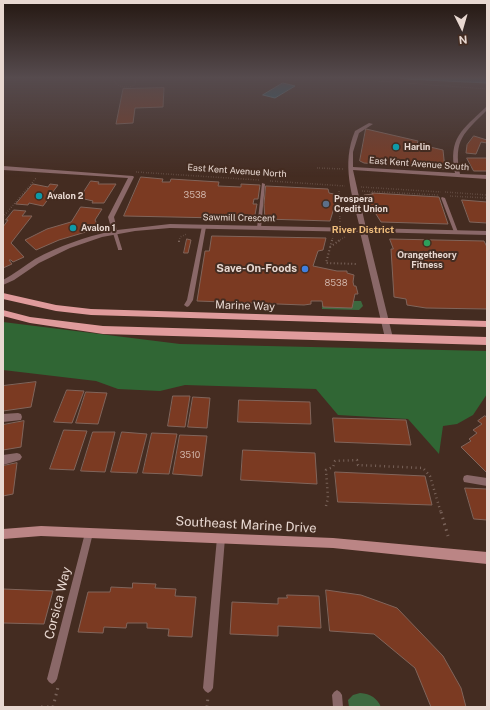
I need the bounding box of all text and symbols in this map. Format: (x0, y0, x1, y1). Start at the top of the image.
north arrow (442, 8, 482, 48)
text: N (458, 34, 468, 46)
marker: Harlin (391, 142, 401, 152)
place label: Harlin (404, 142, 430, 152)
street label: East Kent Avenue South (369, 155, 469, 173)
street label: East Kent Avenue North (187, 162, 287, 180)
house number: 3538 (184, 190, 206, 200)
marker: Avalon 2 (34, 191, 44, 201)
place label: Avalon 2 (47, 191, 83, 201)
place label: Prospera Credit Union (334, 194, 388, 215)
marker: Prospera Credit Union (321, 199, 331, 209)
street label: Sawmill Crescent (202, 212, 276, 224)
marker: Avalon 1 (68, 223, 78, 233)
place label: Avalon 1 (81, 223, 116, 233)
district label: River District (332, 224, 394, 236)
marker: Orangetheory Fitness (422, 238, 432, 248)
place label: Orangetheory Fitness (397, 250, 457, 271)
place label: Save-On-Foods (216, 262, 297, 276)
marker: Save-On-Foods (300, 264, 310, 274)
house number: 8538 (324, 278, 348, 288)
street label: Marine Way (215, 298, 275, 314)
house number: 3510 (180, 450, 200, 460)
street label: Southeast Marine Drive (175, 514, 317, 536)
street label: Corsica Way (41, 565, 75, 641)

